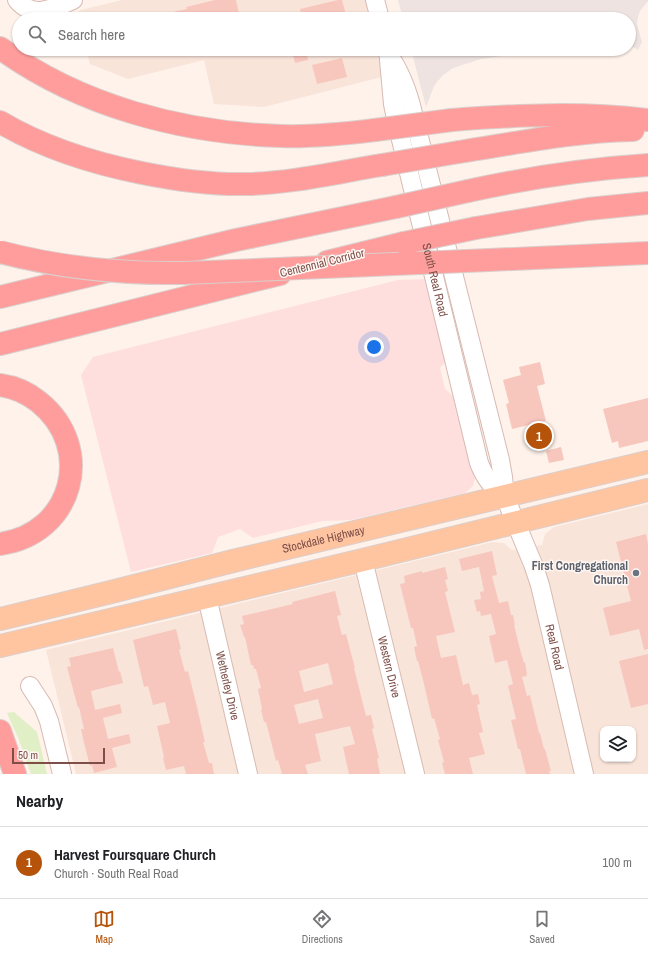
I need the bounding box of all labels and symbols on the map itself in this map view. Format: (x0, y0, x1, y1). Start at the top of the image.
street label: South Real Road (418, 242, 451, 318)
street label: Centennial Corridor (278, 245, 367, 281)
your location (364, 337, 384, 357)
pin: 1 (526, 421, 552, 451)
street label: Stockdale Highway (280, 522, 366, 557)
place label: First Congregational Church (532, 558, 628, 588)
marker: First Congregational Church (631, 568, 641, 578)
street label: Real Road (541, 623, 568, 672)
street label: Western Drive (374, 634, 404, 699)
street label: Wetherley Drive (212, 650, 243, 722)
scale bar (12, 746, 105, 765)

